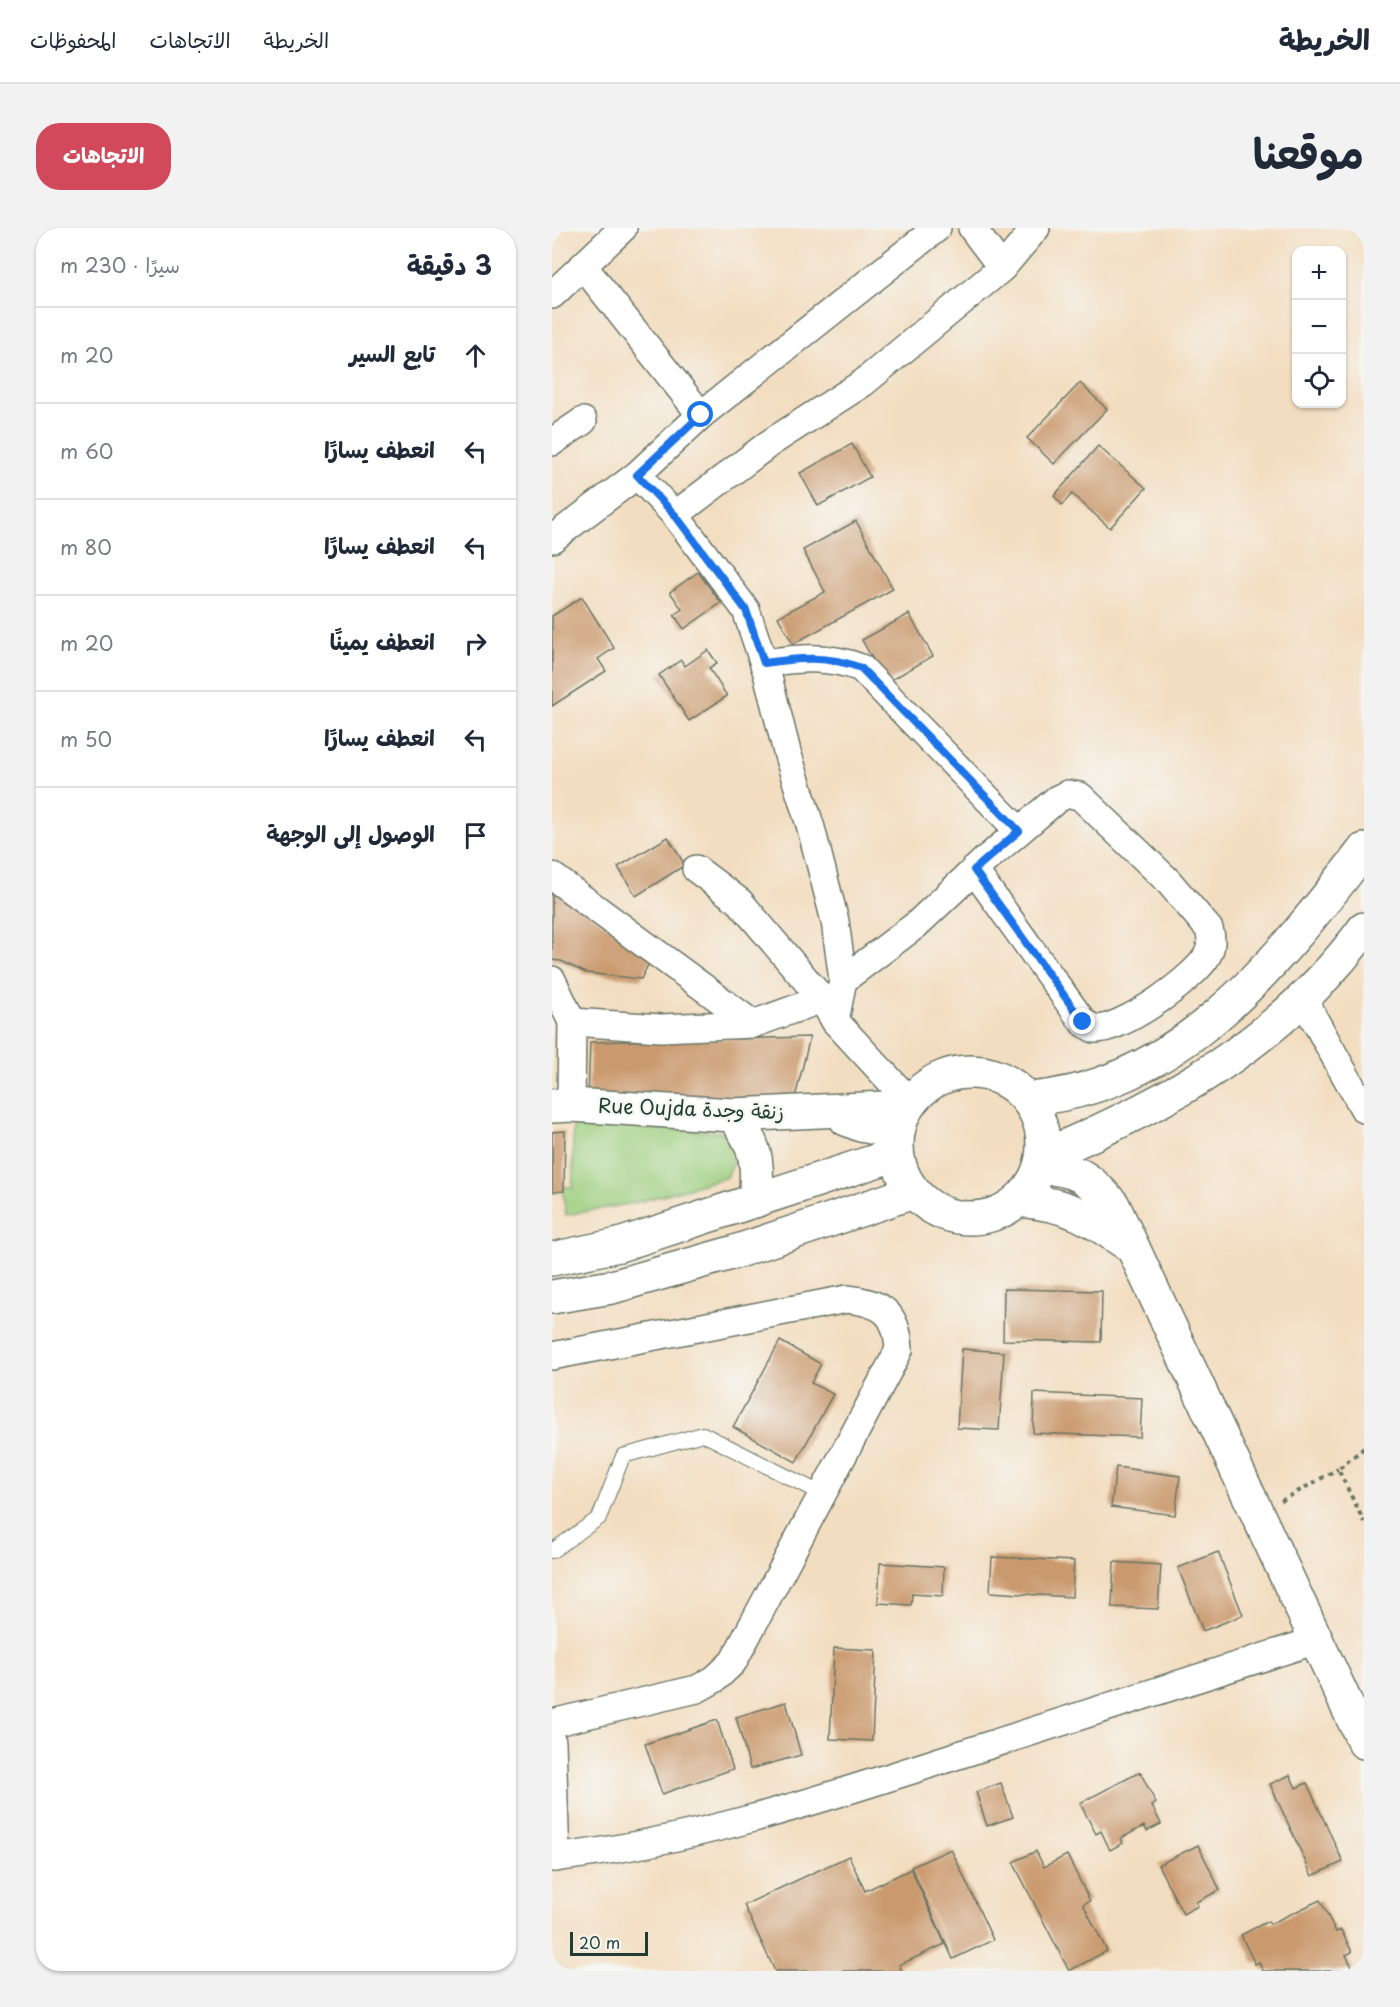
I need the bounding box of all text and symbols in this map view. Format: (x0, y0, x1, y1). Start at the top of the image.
text: الخريطة (1279, 17, 1370, 60)
text: المحفوظات (30, 23, 116, 55)
text: الاتجاهات (149, 23, 231, 55)
text: الخريطة (264, 23, 329, 55)
text: موقعنا (1253, 120, 1364, 183)
button: الاتجاهات (36, 123, 171, 190)
text: 3 دقيقة (407, 245, 492, 284)
map controls (1292, 246, 1346, 408)
button: + (1292, 246, 1346, 300)
text: سيرًا · 230 m (60, 250, 180, 280)
button: − (1292, 300, 1346, 354)
text: تابع السير (350, 336, 435, 369)
icon: ahead (459, 339, 492, 372)
text: 20 m (60, 340, 113, 370)
button: locate (1292, 354, 1346, 408)
route start (687, 401, 713, 427)
text: انعطف يسارًا (324, 432, 435, 465)
icon: left (459, 435, 492, 468)
text: 60 m (60, 436, 113, 466)
text: انعطف يسارًا (324, 528, 435, 561)
icon: left (459, 531, 492, 564)
text: 80 m (60, 532, 112, 562)
text: انعطف يمينًا (330, 624, 435, 657)
icon: right (459, 627, 492, 660)
text: 20 m (60, 628, 113, 658)
text: انعطف يسارًا (324, 720, 435, 753)
icon: left (459, 723, 492, 756)
text: 50 m (60, 724, 112, 754)
text: الوصول إلى الوجهة (266, 816, 435, 849)
icon: arrive (459, 819, 492, 852)
route end (1069, 1008, 1095, 1034)
street label: Rue Oujda زنقة وجدة (597, 1090, 785, 1126)
scale bar (570, 1929, 648, 1956)
text: 20 m (579, 1930, 620, 1954)

